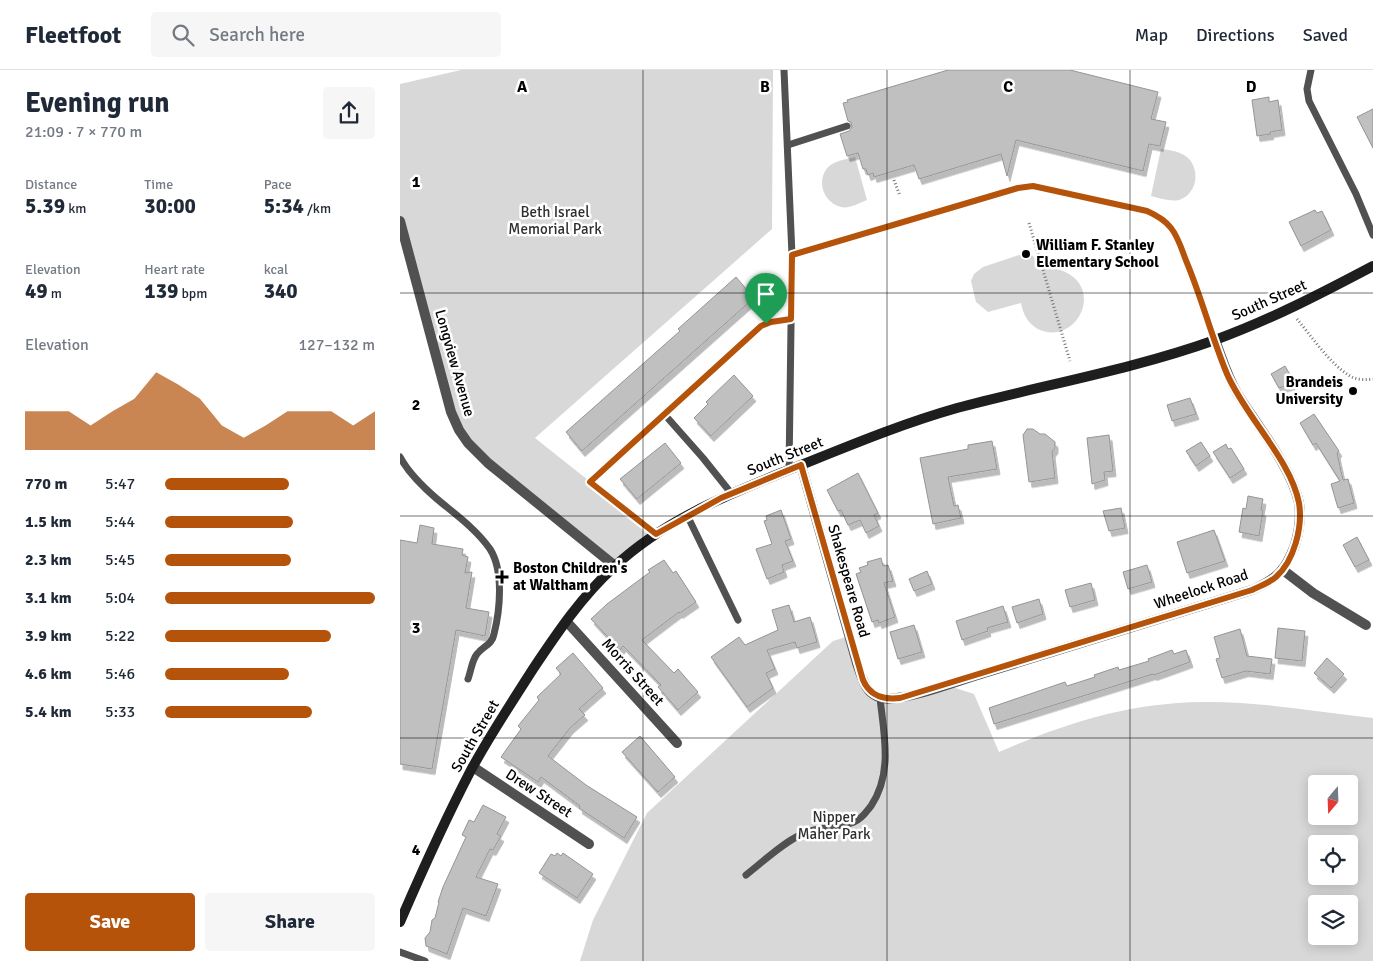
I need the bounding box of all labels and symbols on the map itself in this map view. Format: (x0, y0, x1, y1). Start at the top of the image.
text: A (517, 77, 528, 97)
text: B (760, 77, 770, 97)
text: C (1003, 77, 1013, 97)
text: D (1246, 77, 1257, 97)
text: 1 (412, 172, 421, 192)
park label: Beth Israel Memorial Park (508, 203, 602, 238)
place label: William F. Stanley Elementary School (1036, 236, 1159, 271)
marker: William F. Stanley Elementary School (1020, 248, 1032, 260)
pin (745, 273, 787, 324)
street label: South Street (1229, 275, 1309, 325)
street label: Longview Avenue (431, 307, 479, 419)
place label: Brandeis University (1276, 373, 1344, 408)
marker: Brandeis University (1347, 385, 1359, 397)
text: 2 (412, 395, 420, 415)
street label: South Street (744, 433, 826, 479)
street label: Shakespeare Road (824, 522, 874, 640)
place label: Boston Children's at Waltham (513, 559, 628, 594)
street label: Wheelock Road (1152, 565, 1250, 613)
marker: Boston Children's at Waltham (495, 570, 509, 584)
text: 3 (412, 618, 420, 638)
street label: Morris Street (598, 635, 668, 709)
street label: South Street (447, 697, 503, 775)
street label: Drew Street (502, 765, 576, 821)
north arrow (1308, 775, 1358, 825)
park label: Nipper Maher Park (797, 808, 871, 843)
text: 4 (412, 840, 421, 860)

